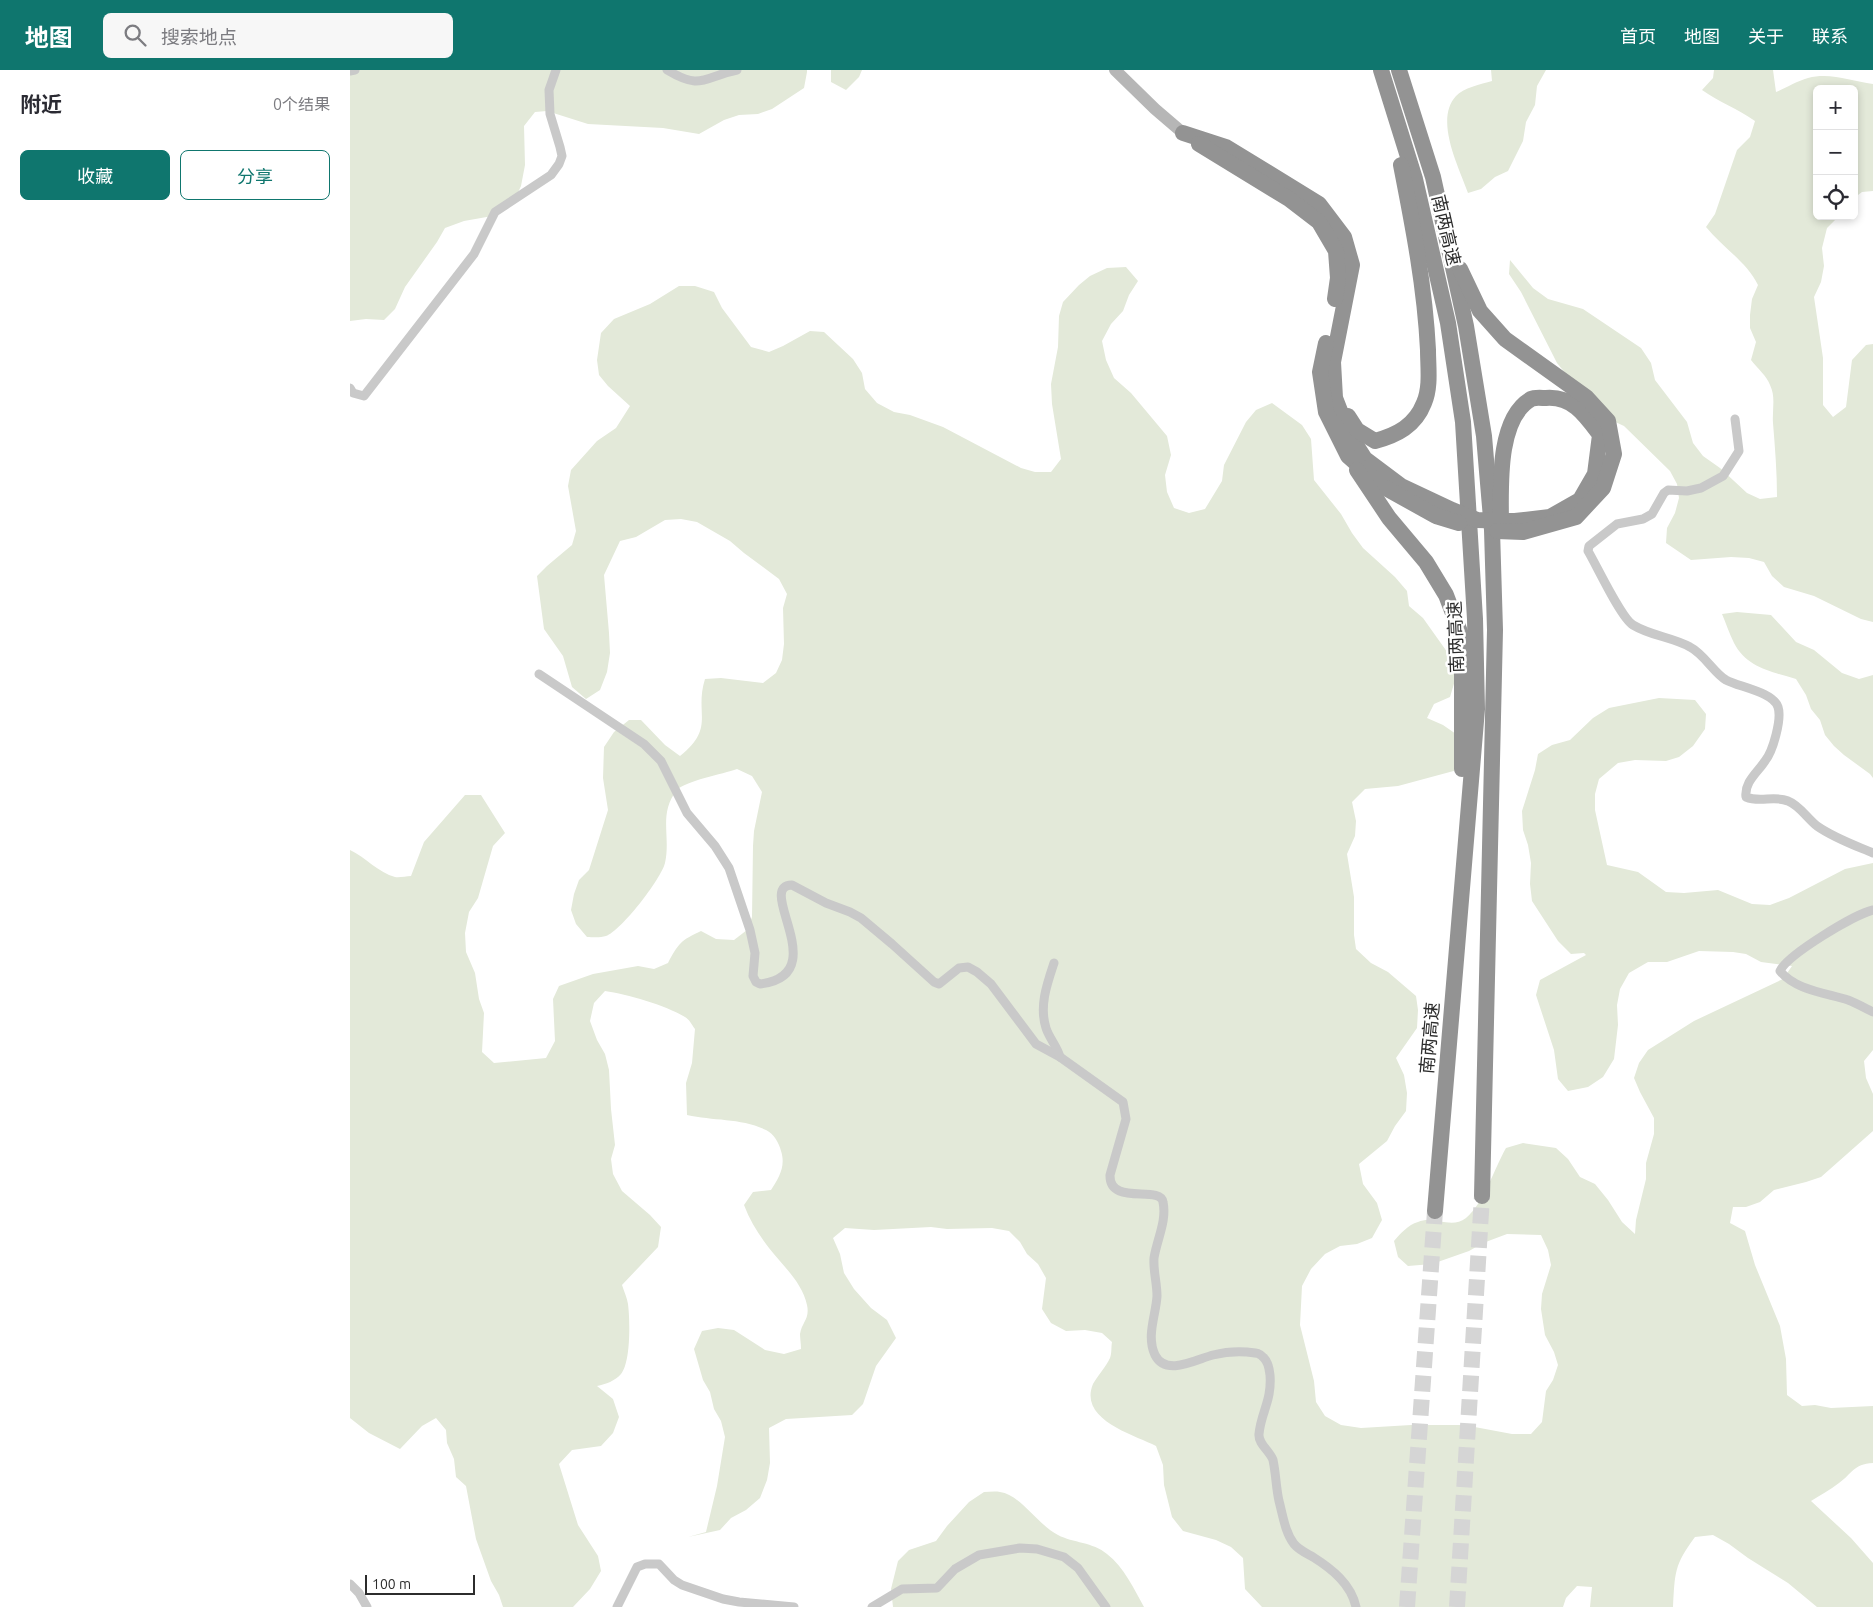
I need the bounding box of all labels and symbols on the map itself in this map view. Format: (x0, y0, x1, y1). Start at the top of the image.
street label: 南两高速 (1429, 193, 1465, 267)
street label: 南两高速 (1444, 601, 1466, 673)
street label: 南两高速 (1416, 1001, 1442, 1075)
scale bar (365, 1572, 475, 1595)

